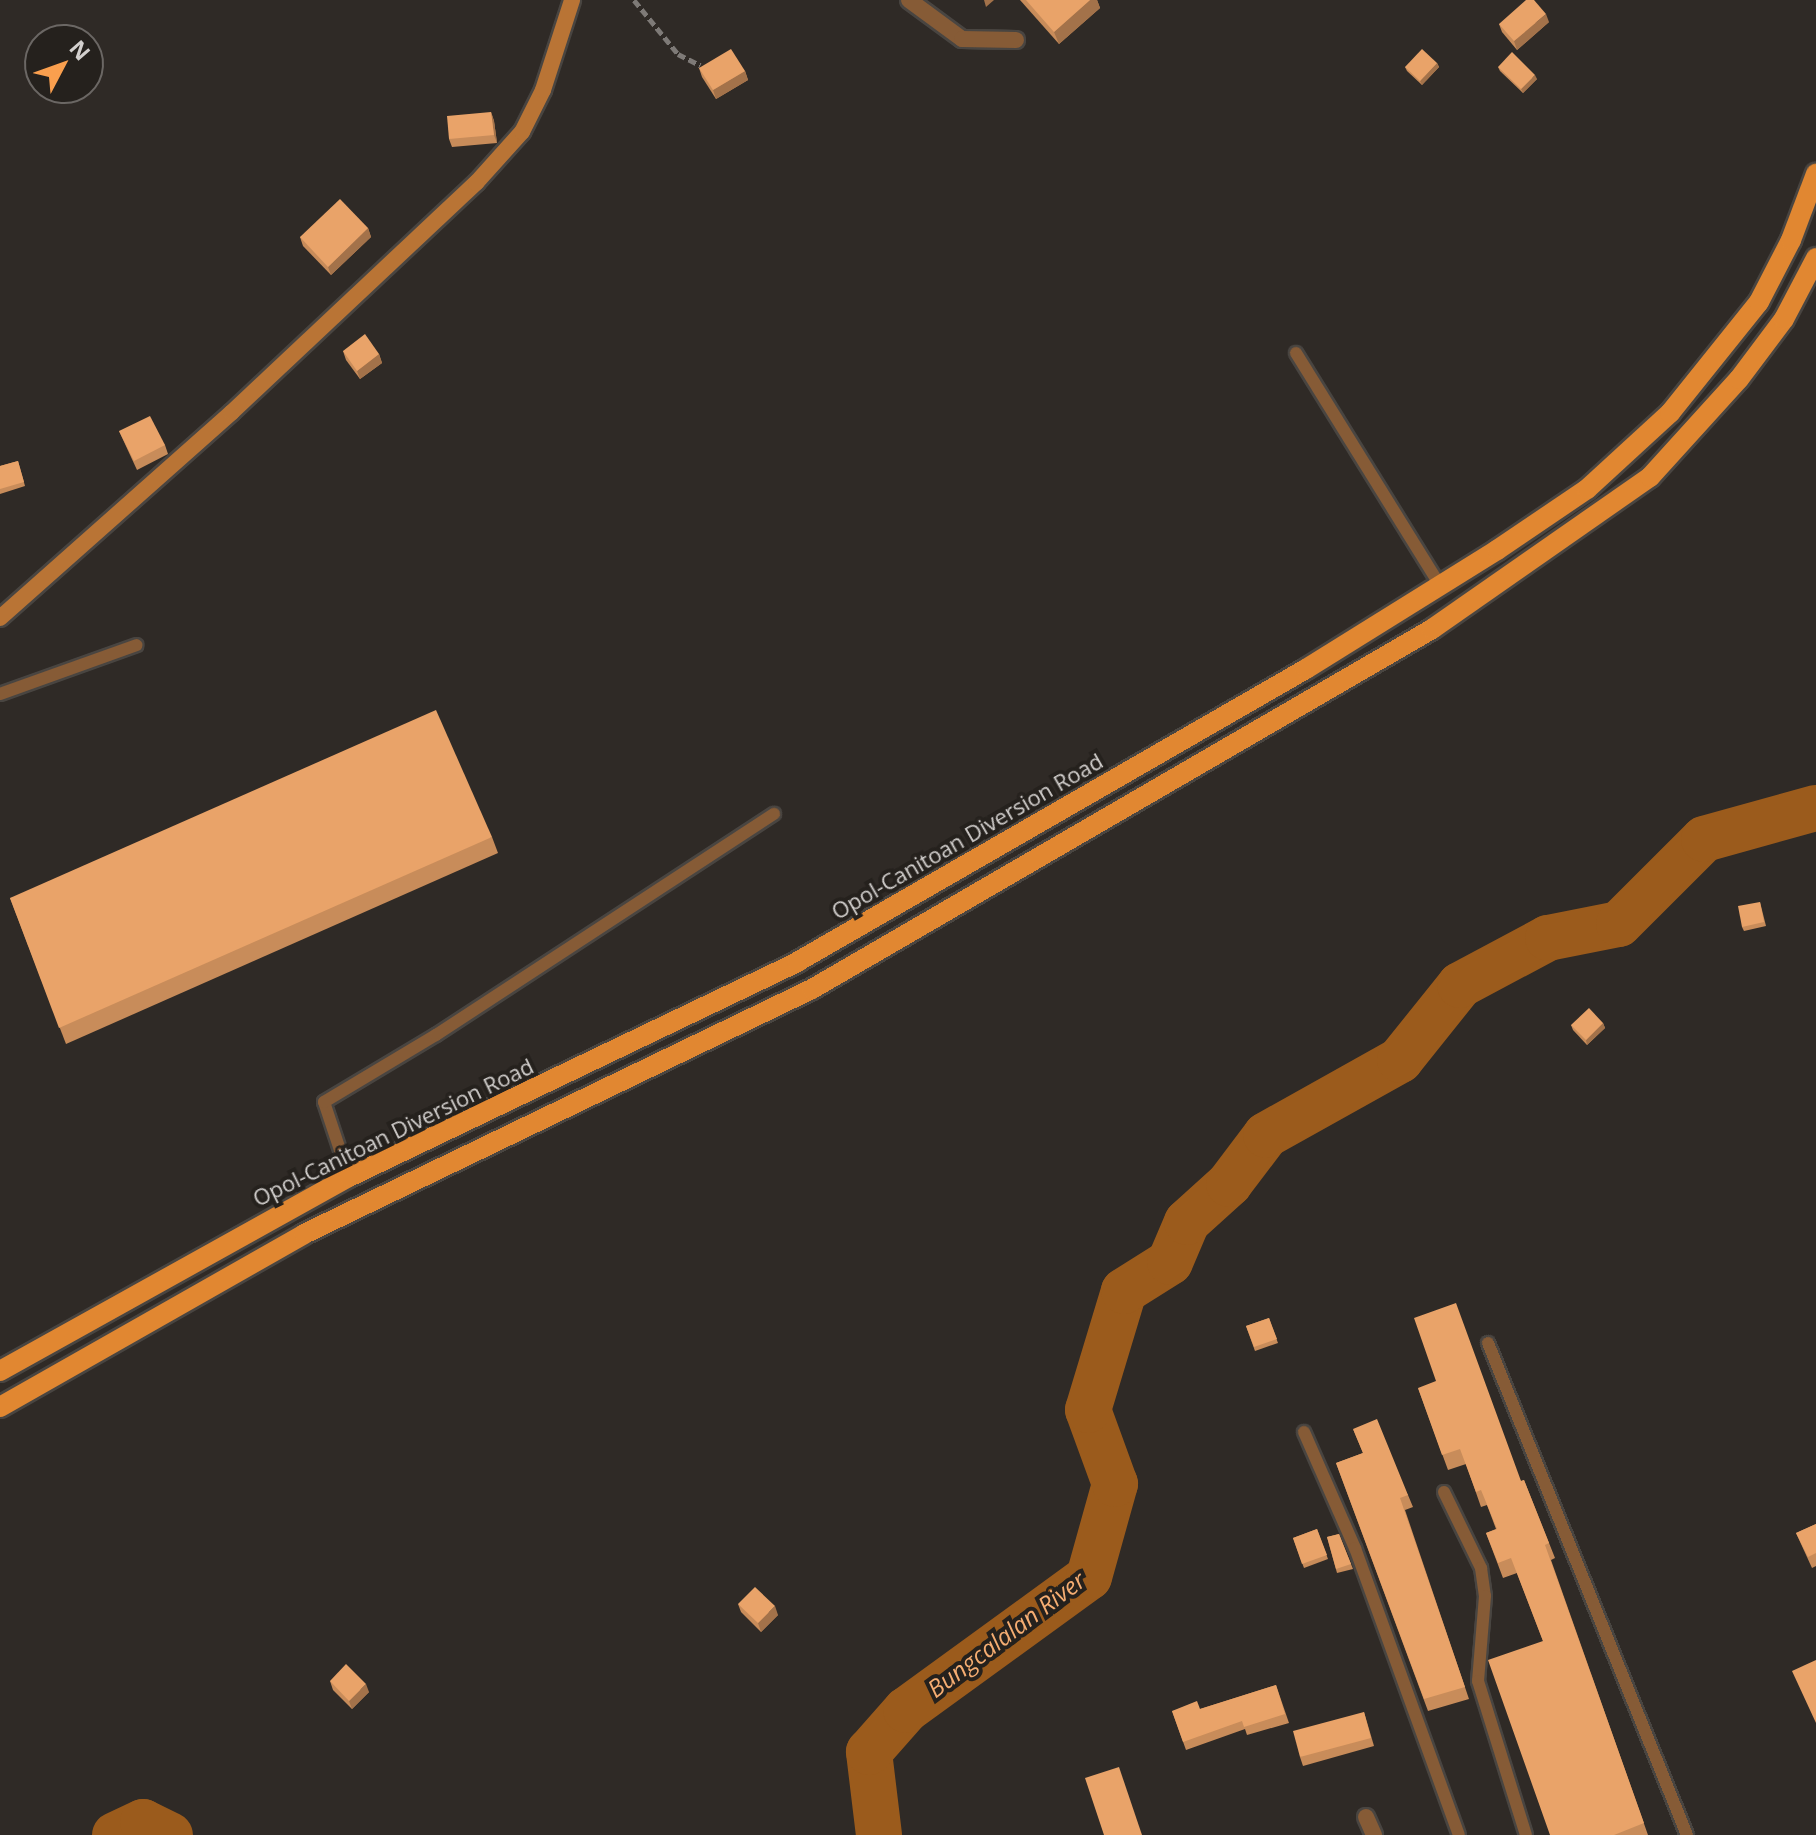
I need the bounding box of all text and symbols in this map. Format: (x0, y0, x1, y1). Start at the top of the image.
north arrow (24, 24, 104, 104)
text: N (63, 33, 98, 66)
street label: Opol-Canitoan Diversion Road (827, 747, 1107, 925)
street label: Opol-Canitoan Diversion Road (248, 1052, 538, 1212)
water label: Bungcalalan River (921, 1565, 1091, 1703)

